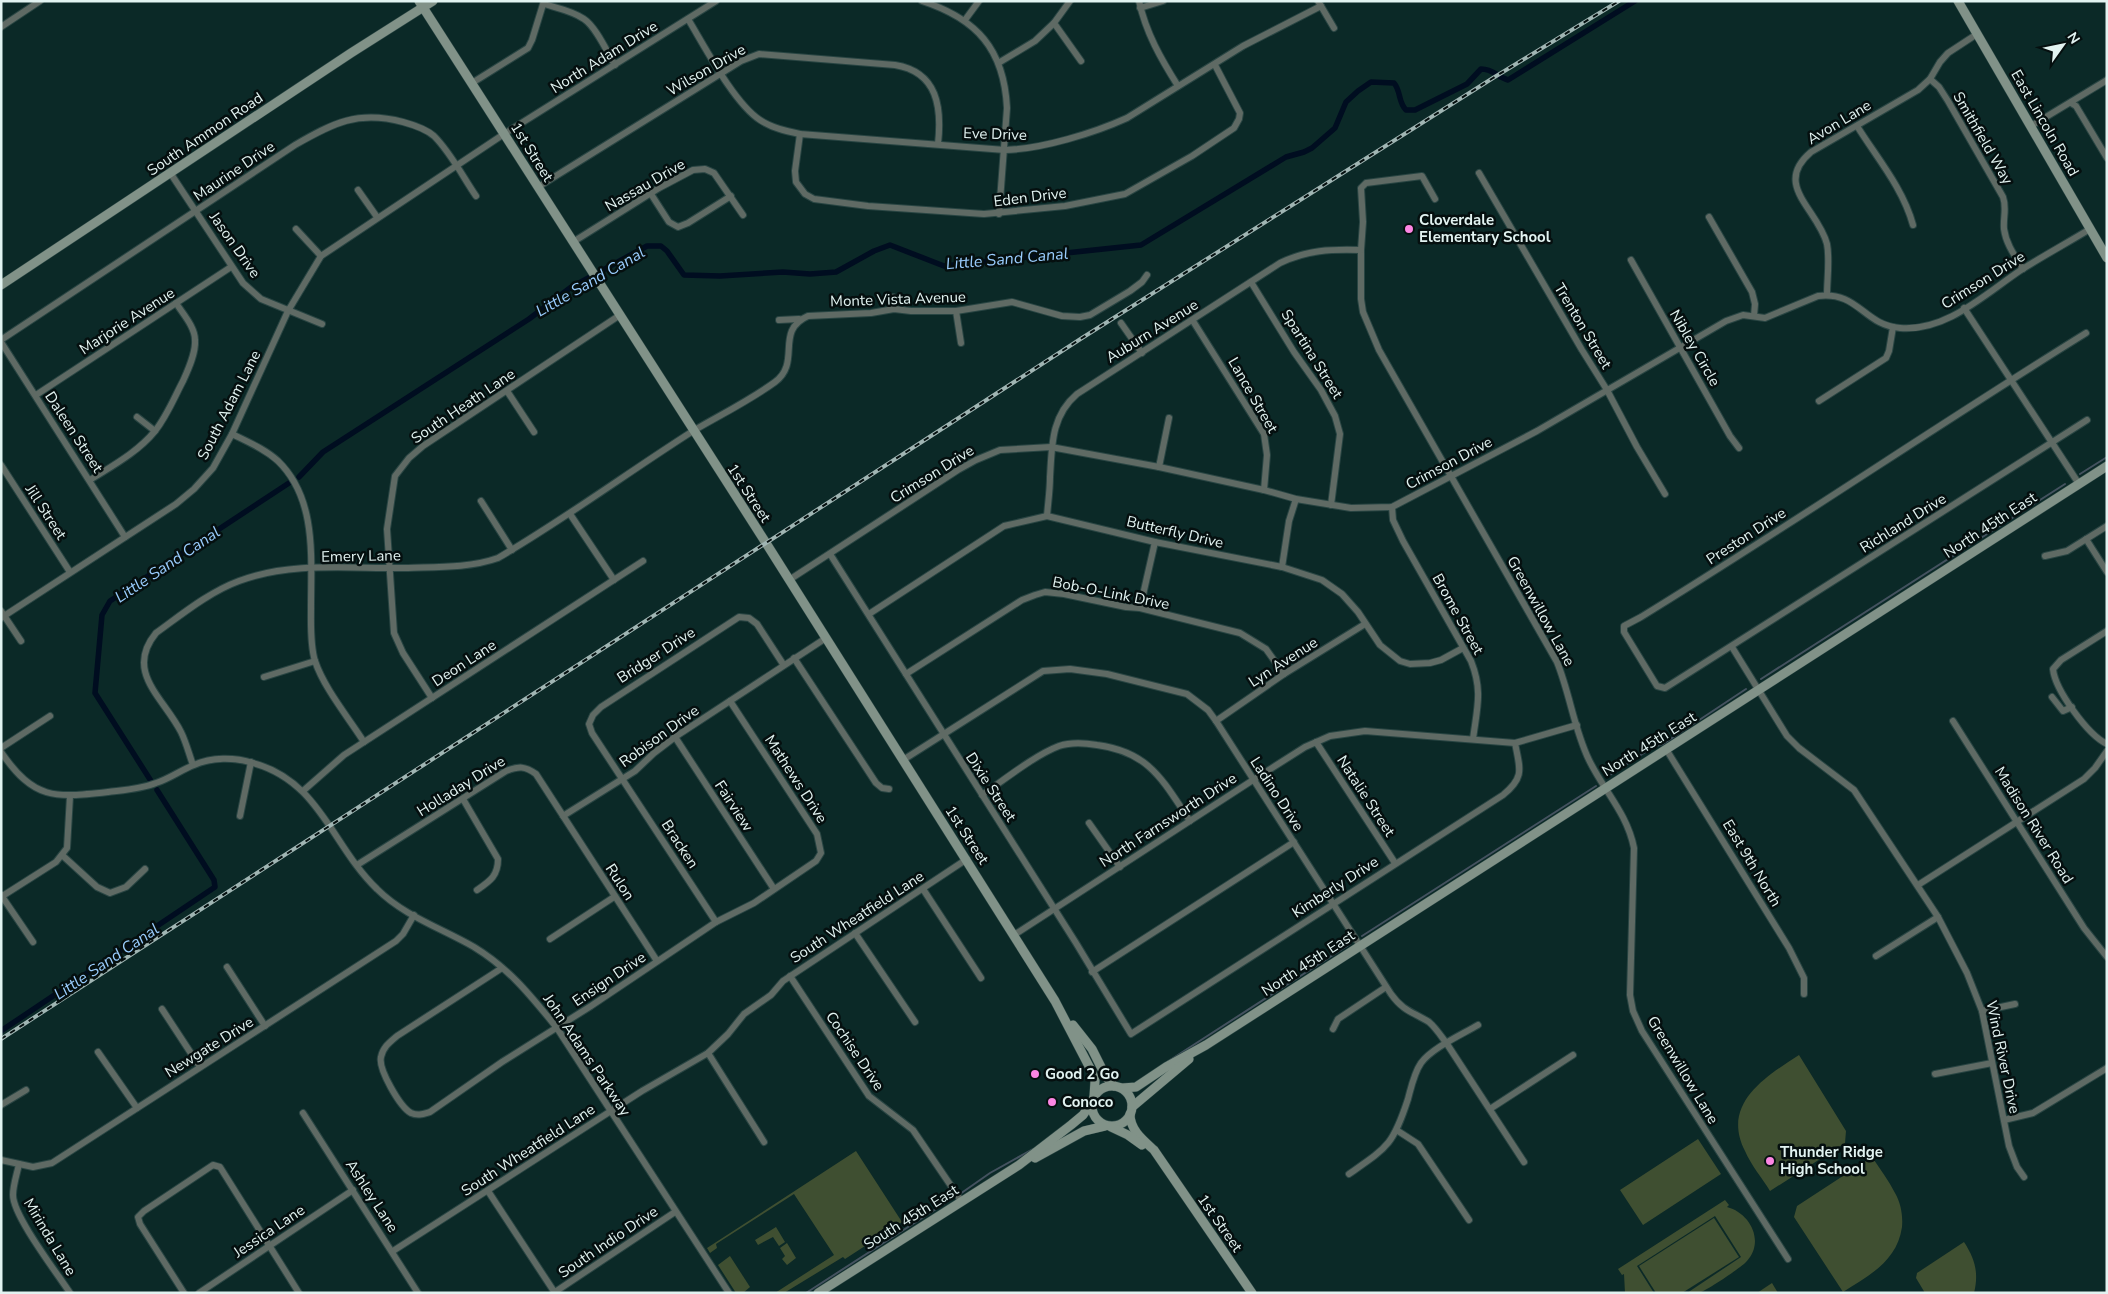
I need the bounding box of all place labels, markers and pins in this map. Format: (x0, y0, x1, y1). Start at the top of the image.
place label: Cloverdale Elementary School (1419, 210, 1551, 247)
marker: Cloverdale Elementary School (1403, 223, 1415, 235)
place label: Good 2 Go (1045, 1064, 1119, 1084)
marker: Good 2 Go (1029, 1068, 1041, 1080)
place label: Conoco (1062, 1092, 1114, 1112)
marker: Conoco (1046, 1096, 1058, 1108)
place label: Thunder Ridge High School (1780, 1142, 1883, 1179)
marker: Thunder Ridge High School (1764, 1155, 1776, 1167)

